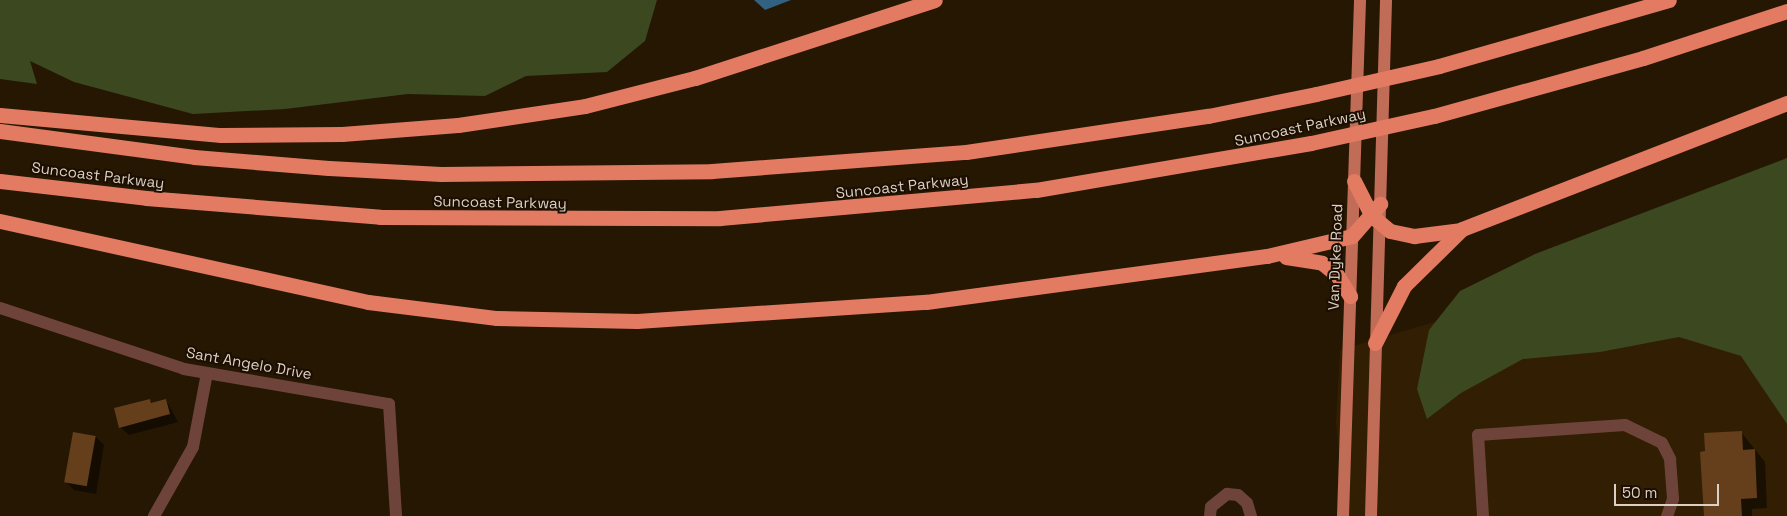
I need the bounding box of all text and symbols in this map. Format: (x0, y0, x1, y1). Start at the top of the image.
street label: Suncoast Parkway (1233, 104, 1367, 150)
street label: Suncoast Parkway (31, 158, 165, 192)
street label: Suncoast Parkway (835, 170, 969, 202)
street label: Suncoast Parkway (433, 192, 567, 212)
street label: Van Dyke Road (1324, 203, 1346, 311)
street label: Sant Angelo Drive (185, 343, 313, 383)
scale bar (1617, 474, 1722, 506)
text: 50 m (1622, 483, 1657, 502)

